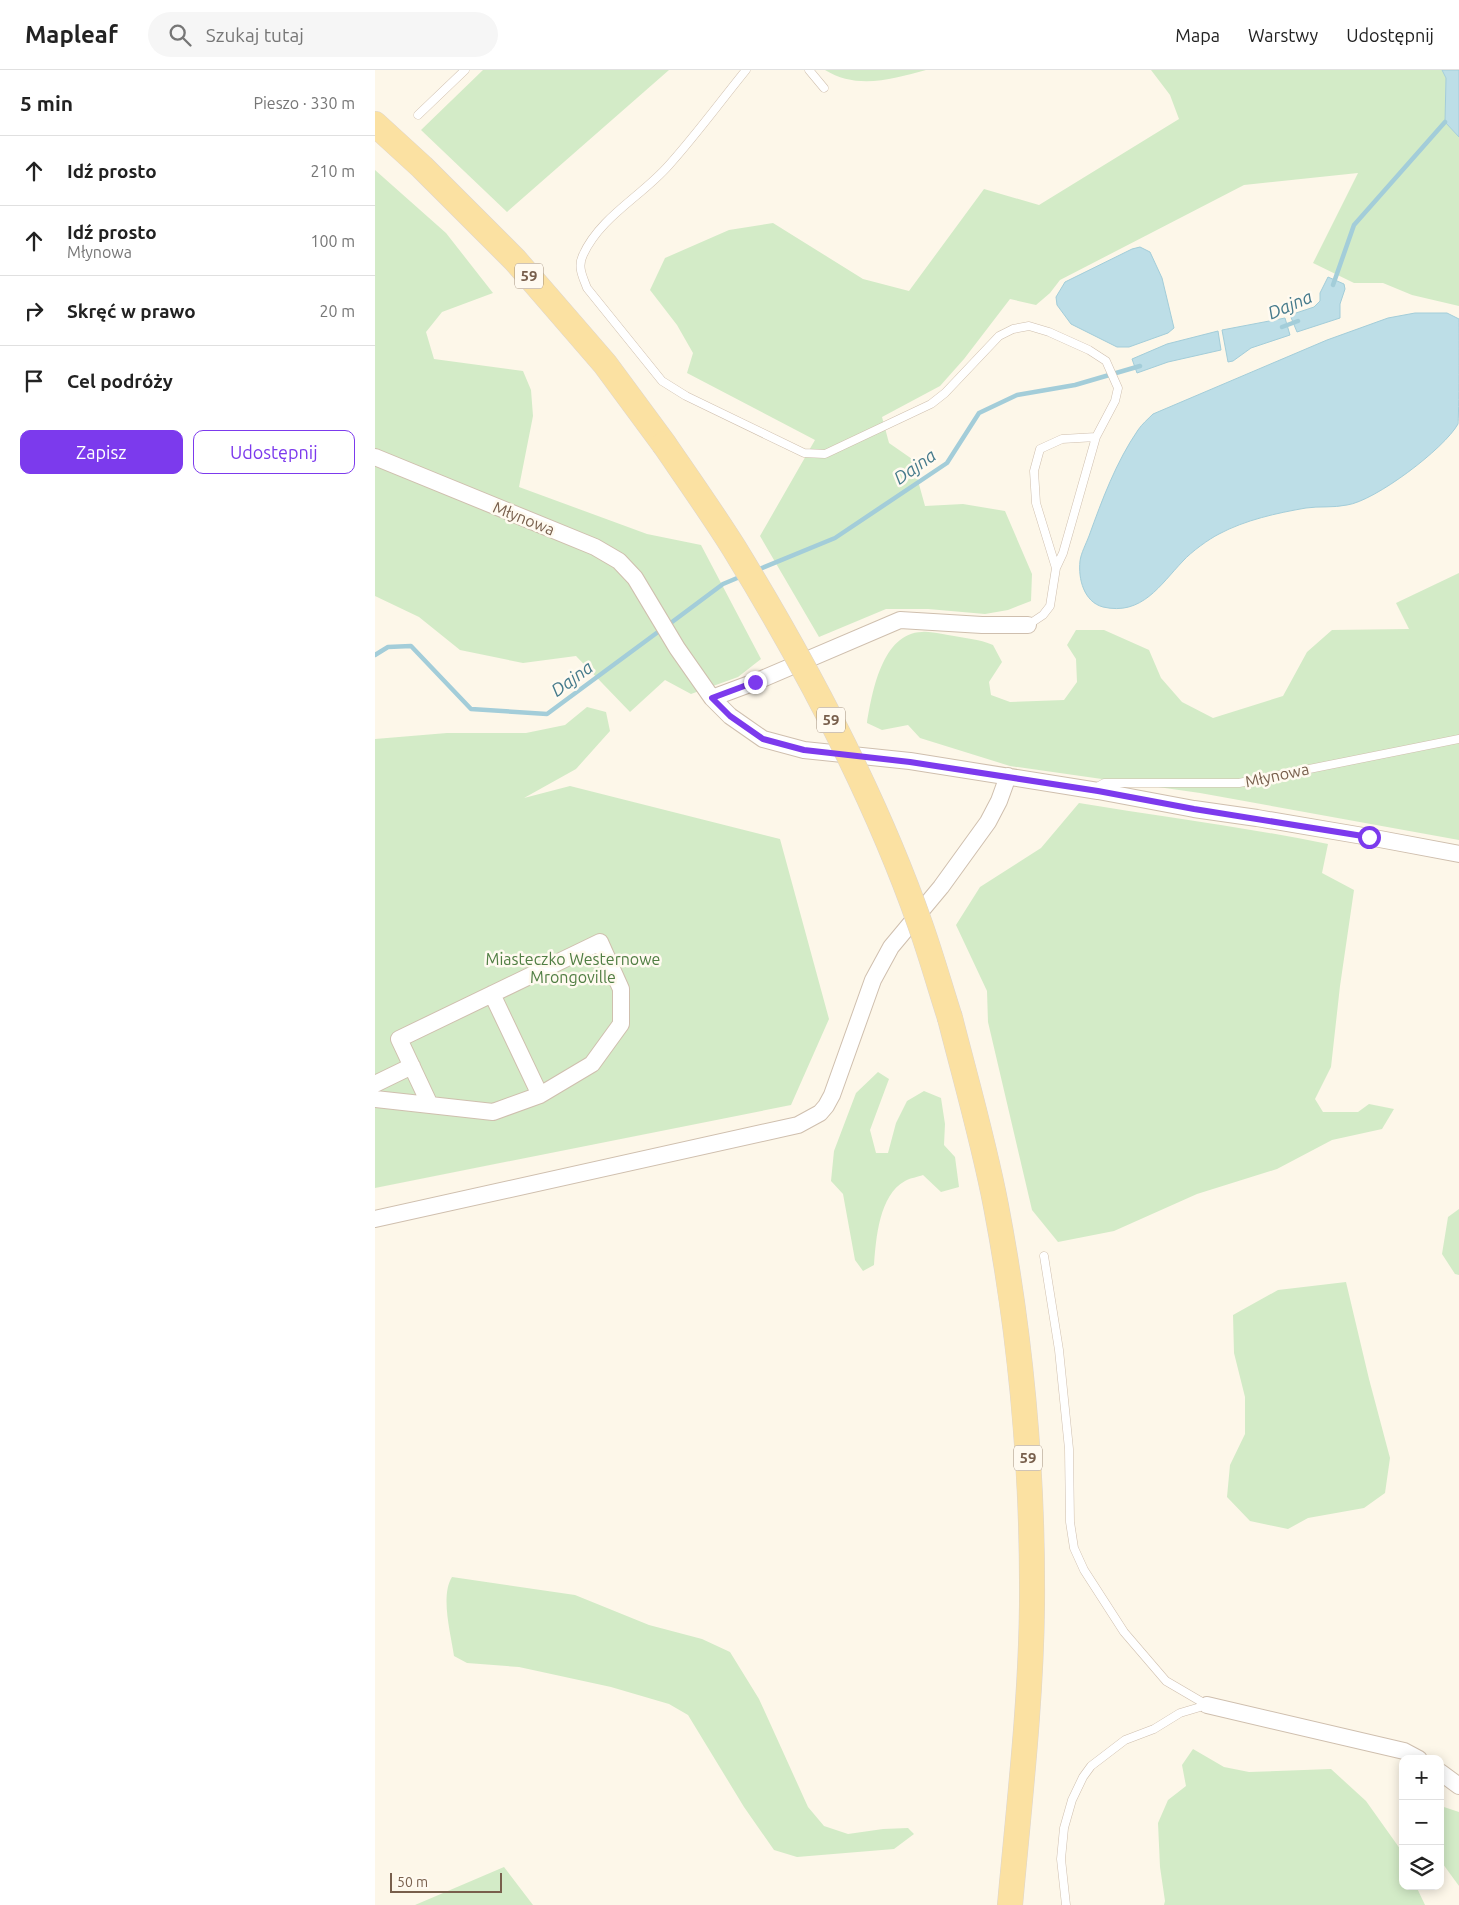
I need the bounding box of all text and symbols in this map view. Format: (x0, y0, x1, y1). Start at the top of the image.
search box (148, 12, 498, 57)
text: Mapleaf (25, 21, 118, 48)
icon: search (166, 21, 194, 49)
text: Szukaj tutaj (206, 24, 304, 46)
text: Mapa (1175, 25, 1220, 45)
text: Warstwy (1248, 25, 1318, 45)
text: Udostępnij (1346, 25, 1434, 45)
text: 5 min (20, 91, 73, 115)
text: Pieszo · 330 m (253, 94, 355, 112)
icon: ahead (20, 157, 48, 185)
text: Idź prosto (67, 160, 157, 182)
text: 210 m (310, 162, 355, 180)
text: Idź prosto (67, 221, 157, 243)
icon: ahead (20, 227, 48, 255)
text: 100 m (310, 232, 355, 250)
text: Młynowa (67, 243, 132, 261)
road number: 59 (515, 264, 543, 288)
water label: Dajna (1264, 286, 1315, 322)
icon: right (20, 297, 48, 325)
text: Skręć w prawo (67, 300, 196, 322)
text: 20 m (319, 302, 355, 320)
icon: arrive (20, 367, 48, 395)
text: Cel podróży (67, 370, 173, 392)
button: Zapisz (20, 430, 183, 474)
button: Udostępnij (193, 430, 355, 474)
water label: Dajna (890, 444, 939, 488)
street label: Młynowa (491, 497, 557, 539)
water label: Dajna (547, 656, 596, 700)
route end (744, 671, 767, 694)
road number: 59 (817, 708, 845, 732)
street label: Młynowa (1243, 759, 1311, 791)
route start (1358, 826, 1381, 849)
park label: Miasteczko Westernowe Mrongoville (486, 950, 660, 986)
road number: 59 (1014, 1446, 1042, 1470)
map controls (1399, 1755, 1444, 1890)
button: + (1399, 1755, 1444, 1800)
button: − (1399, 1800, 1444, 1845)
button: layers (1399, 1845, 1444, 1890)
scale bar (390, 1870, 503, 1893)
text: 50 m (397, 1874, 428, 1890)

